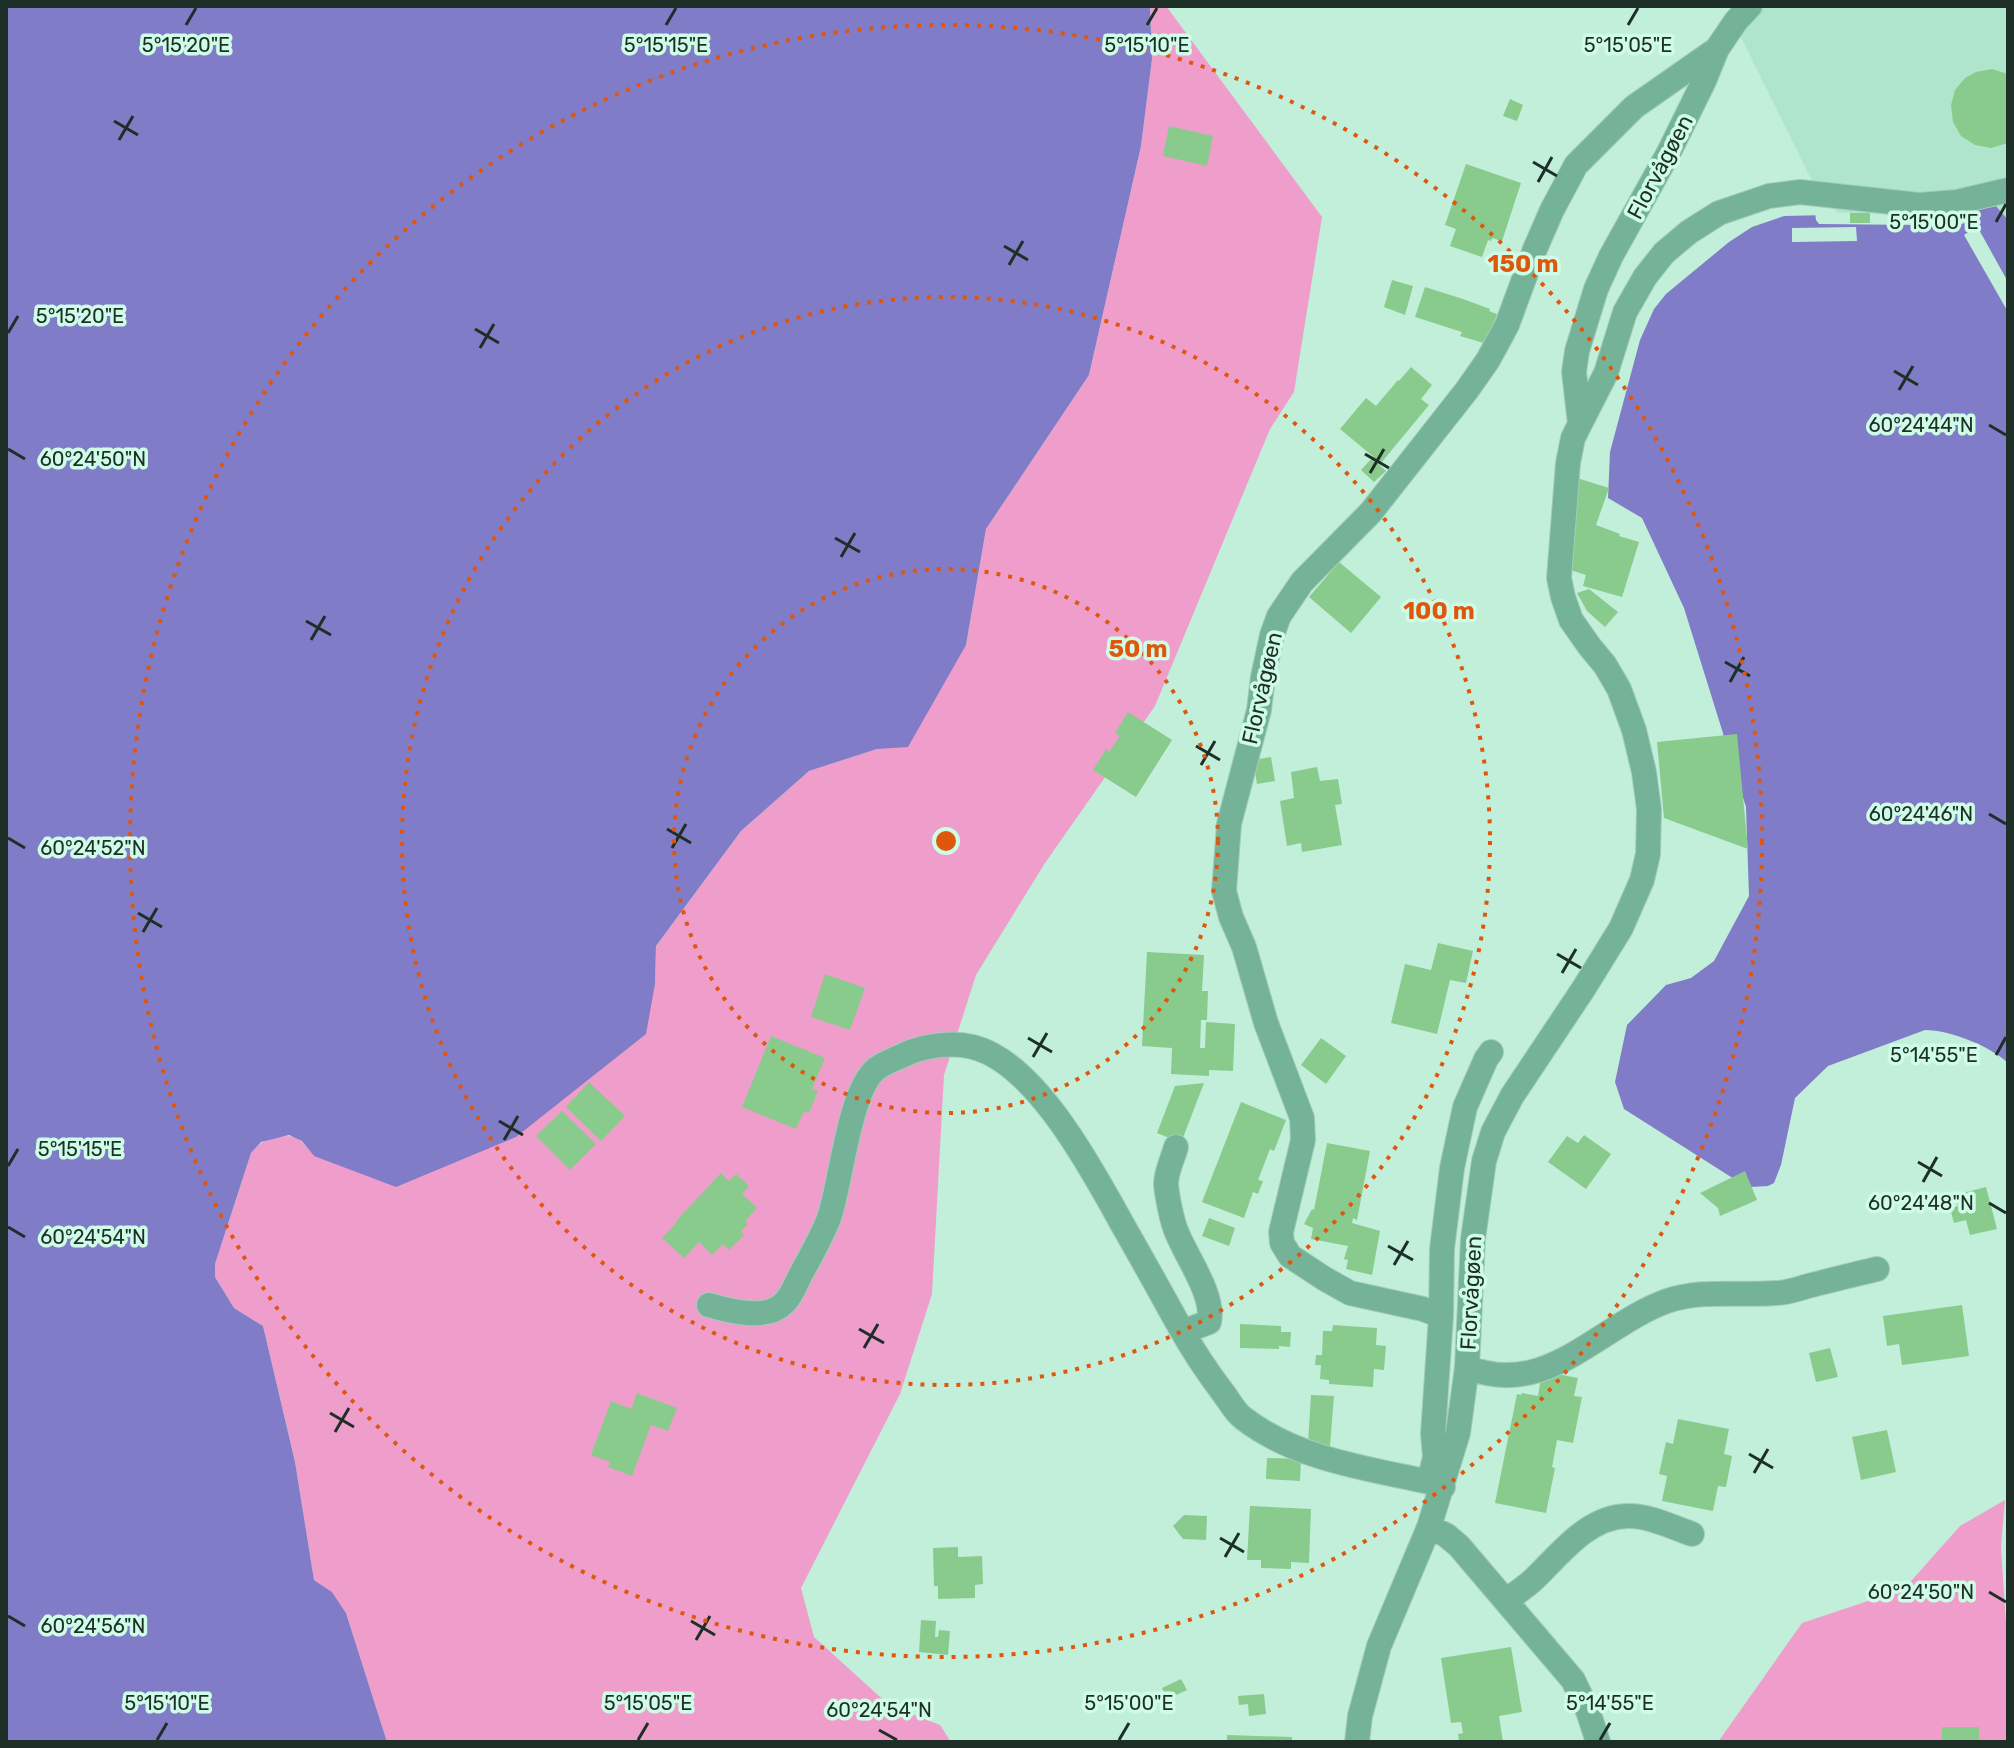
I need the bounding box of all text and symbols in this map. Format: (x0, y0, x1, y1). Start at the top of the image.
text: 5°15'20"E (142, 33, 230, 57)
text: 5°15'15"E (624, 33, 708, 57)
text: 5°15'10"E (1104, 33, 1190, 57)
text: 5°15'05"E (1584, 33, 1672, 57)
street label: Florvågøen (1621, 110, 1699, 224)
text: 5°15'00"E (1889, 210, 1979, 234)
text: 150 m (1488, 250, 1558, 278)
text: 5°15'20"E (36, 304, 124, 328)
text: 60°24'44"N (1868, 413, 1974, 437)
text: 60°24'50"N (40, 447, 146, 471)
text: 100 m (1403, 597, 1475, 625)
street label: Florvågøen (1236, 629, 1288, 747)
text: 50 m (1109, 635, 1167, 663)
text: 60°24'46"N (1869, 802, 1973, 826)
centre of rings (932, 827, 960, 855)
text: 60°24'52"N (40, 836, 146, 860)
text: 5°14'55"E (1890, 1043, 1978, 1067)
text: 5°15'15"E (38, 1137, 122, 1161)
text: 60°24'48"N (1868, 1191, 1974, 1215)
text: 60°24'54"N (40, 1225, 146, 1249)
street label: Florvågøen (1455, 1235, 1487, 1351)
text: 60°24'50"N (1868, 1580, 1974, 1604)
text: 60°24'56"N (41, 1614, 146, 1638)
text: 5°15'10"E (124, 1691, 210, 1715)
text: 5°15'05"E (604, 1691, 692, 1715)
text: 5°15'00"E (1084, 1691, 1174, 1715)
text: 5°14'55"E (1566, 1691, 1654, 1715)
text: 60°24'54"N (826, 1698, 932, 1722)

